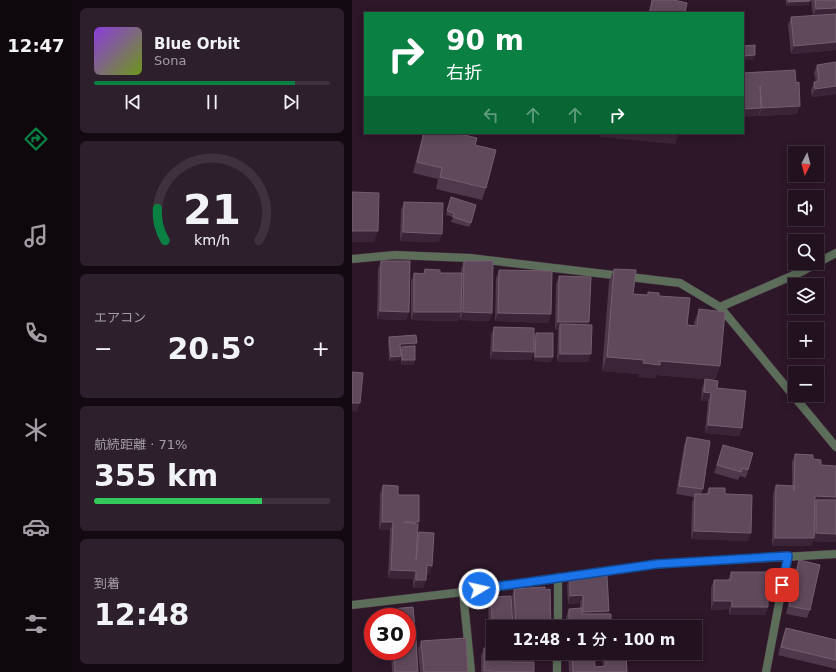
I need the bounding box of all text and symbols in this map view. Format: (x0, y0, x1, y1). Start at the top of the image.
text: 90 m (446, 24, 524, 57)
icon: right (380, 28, 432, 80)
text: 12:47 (7, 35, 65, 56)
text: Blue Orbit (154, 35, 240, 53)
text: Sona (154, 53, 186, 68)
text: 右折 (446, 62, 482, 83)
icon: previous (122, 91, 144, 113)
icon: pause (201, 91, 223, 113)
icon: next (280, 91, 302, 113)
icon: left (480, 104, 502, 126)
icon: ahead (522, 104, 544, 126)
icon: ahead (564, 104, 586, 126)
icon: right (606, 104, 628, 126)
icon: directions (22, 125, 50, 153)
north arrow (788, 146, 824, 182)
map controls (788, 146, 824, 402)
text: 21 (183, 185, 241, 234)
button: sound (788, 190, 824, 226)
icon: music (22, 222, 50, 250)
text: km/h (194, 232, 230, 248)
button: search (788, 234, 824, 270)
button: layers (788, 278, 824, 314)
text: エアコン (94, 310, 146, 325)
icon: phone (22, 319, 50, 347)
button: + (788, 322, 824, 358)
text: 20.5° (167, 331, 257, 366)
text: − (94, 336, 112, 361)
text: + (312, 336, 330, 361)
button: − (788, 366, 824, 402)
icon: climate (22, 416, 50, 444)
text: 航続距離 · 71% (94, 437, 187, 452)
text: 355 km (94, 458, 218, 493)
icon: car (22, 513, 50, 541)
position arrow (458, 568, 500, 610)
pin (765, 568, 799, 602)
icon: arrive (771, 574, 793, 596)
text: 到着 (94, 576, 120, 591)
text: 12:48 (94, 597, 190, 632)
speed limit sign: 30 (364, 608, 416, 660)
icon: filters (22, 610, 50, 638)
text: 12:48 · 1 分 · 100 m (513, 631, 675, 649)

